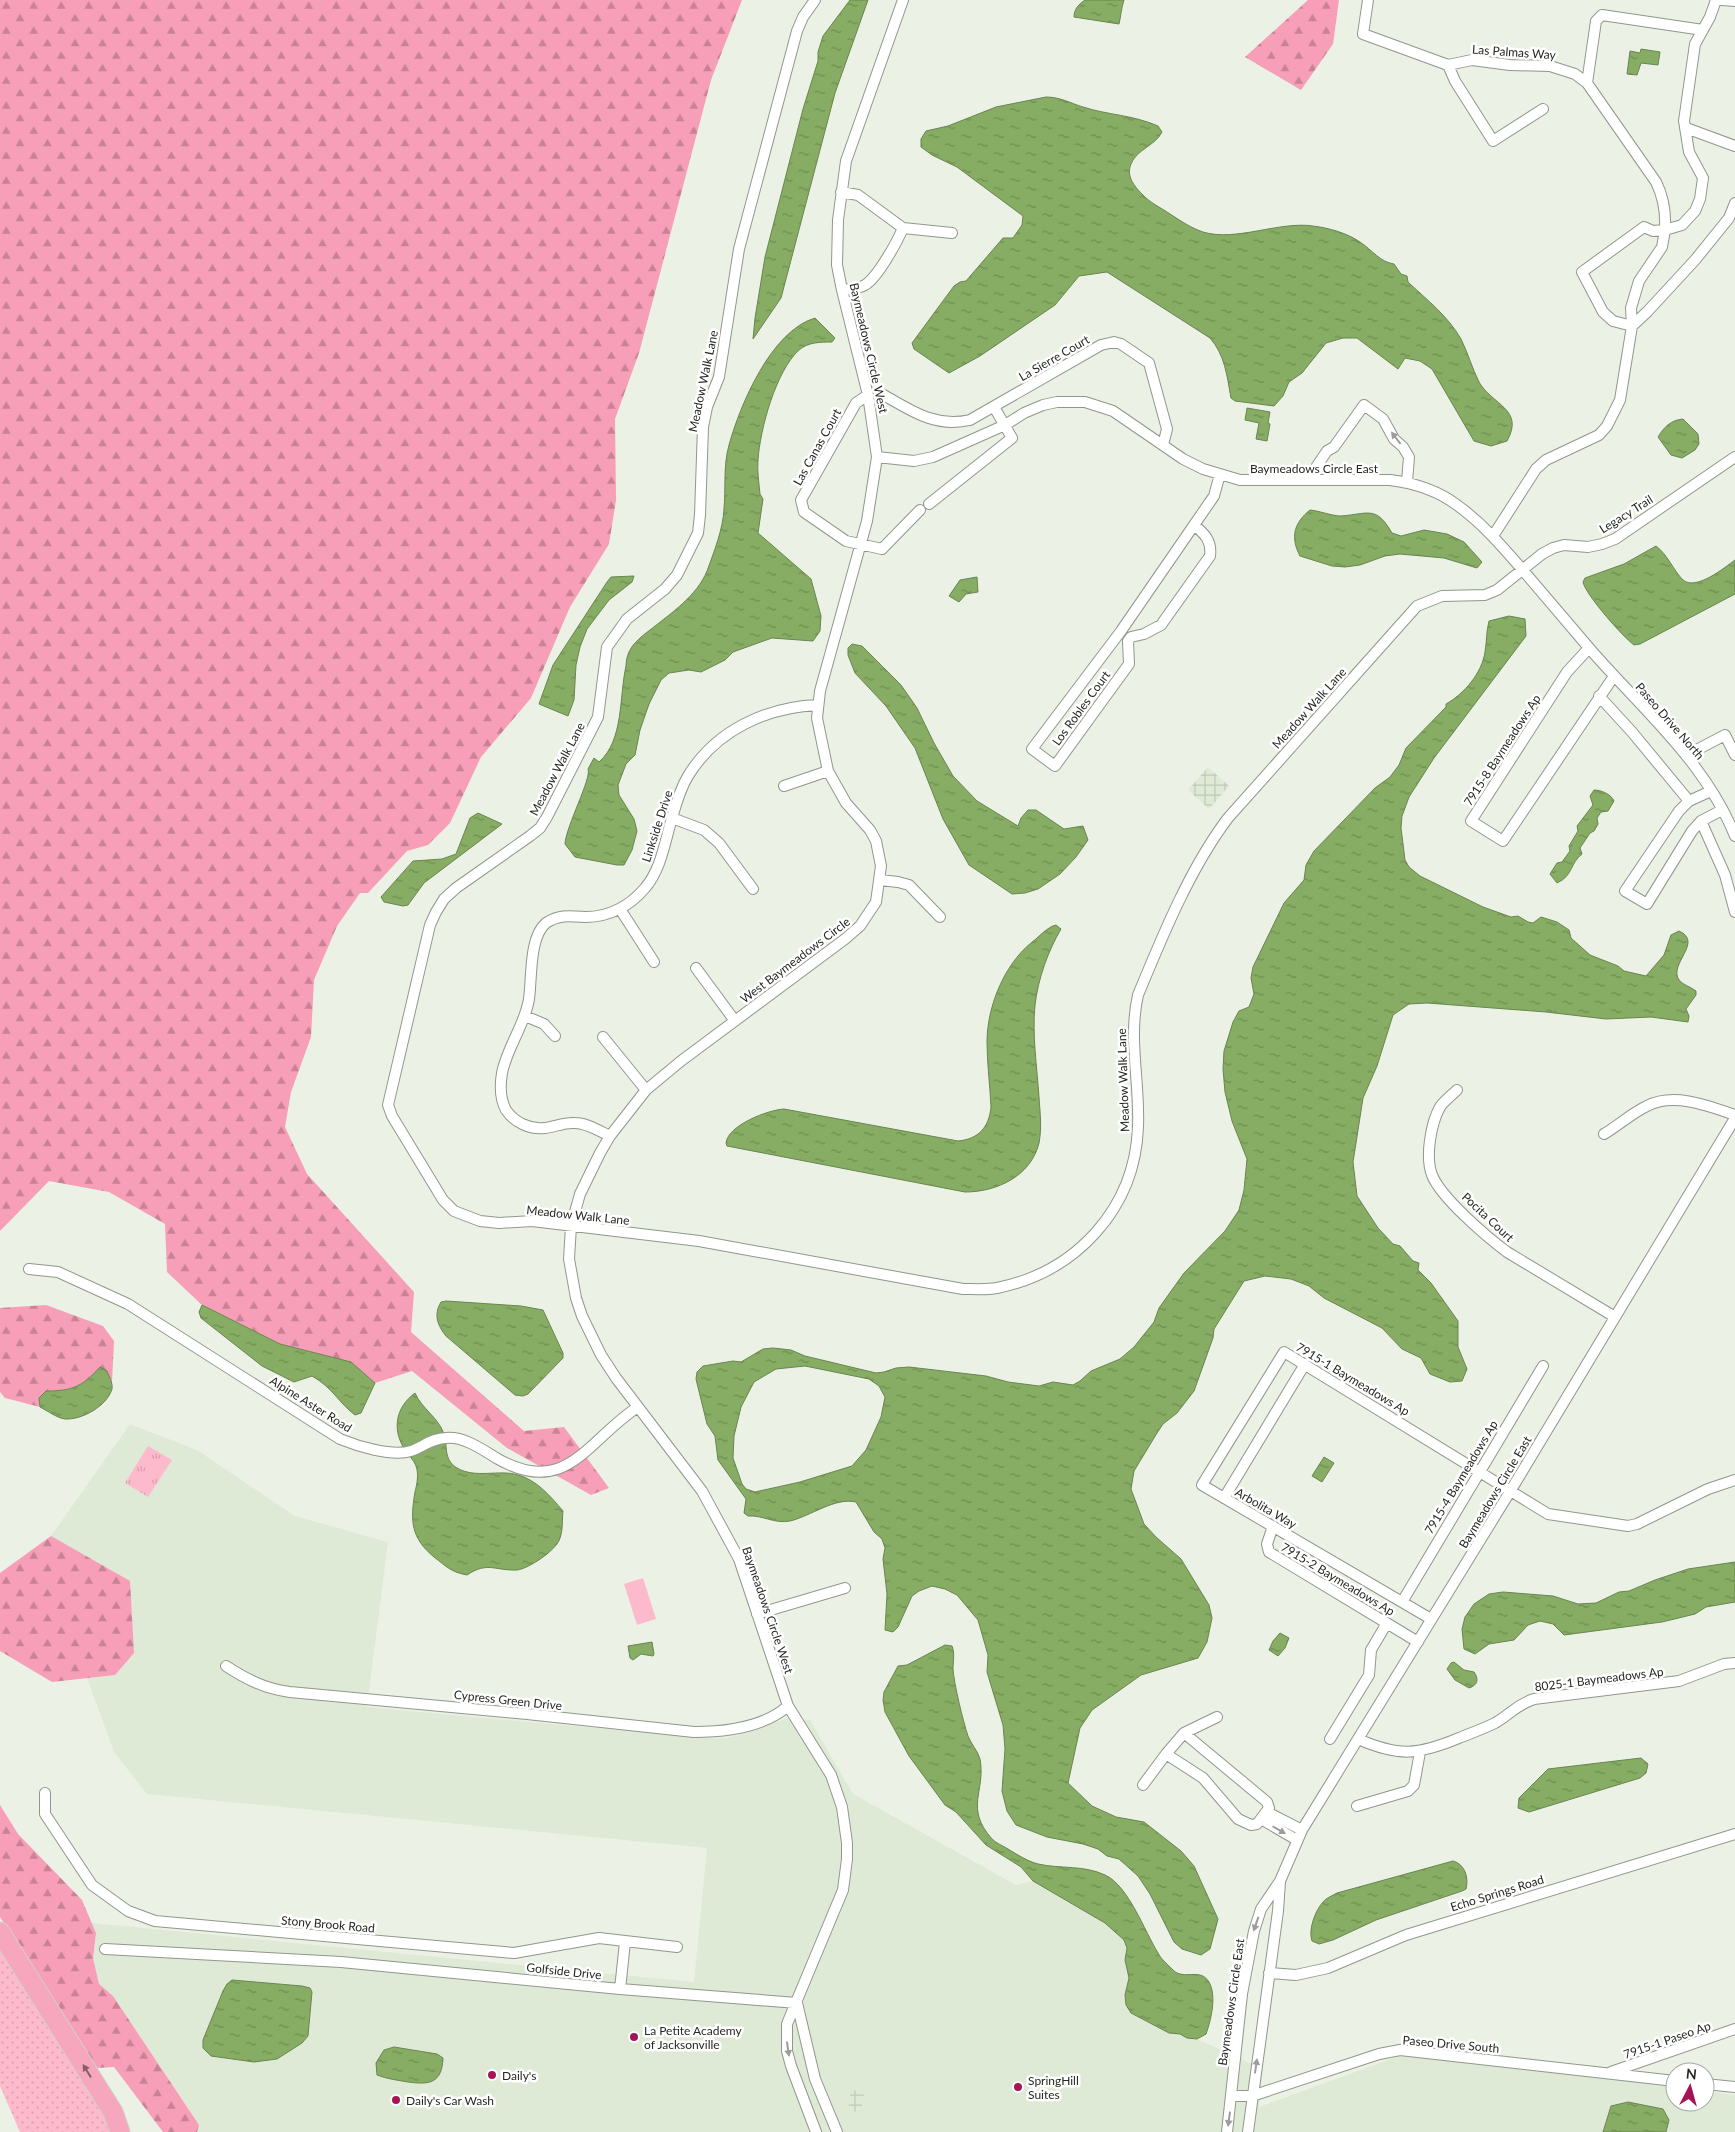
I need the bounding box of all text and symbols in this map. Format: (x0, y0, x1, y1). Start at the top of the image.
street label: Las Palmas Way (1472, 42, 1557, 62)
street label: Baymeadows Circle West (847, 281, 891, 415)
street label: Meadow Walk Lane (685, 329, 721, 433)
street label: La Sierre Court (1016, 331, 1092, 384)
street label: Las Canas Court (790, 405, 845, 488)
one-way arrow (1390, 432, 1401, 445)
street label: Baymeadows Circle East (1250, 461, 1379, 476)
street label: Legacy Trail (1596, 492, 1656, 536)
street label: Meadow Walk Lane (1269, 664, 1349, 752)
street label: Los Robles Court (1049, 667, 1114, 748)
street label: Paseo Drive North (1632, 679, 1708, 763)
street label: 7915-8 Baymeadows Ap (1460, 691, 1544, 808)
street label: Meadow Walk Lane (526, 720, 588, 818)
street label: Linkside Drive (638, 788, 676, 864)
street label: West Baymeadows Circle (737, 914, 853, 1006)
street label: Meadow Walk Lane (1114, 1028, 1132, 1132)
street label: Pocita Court (1459, 1189, 1518, 1245)
street label: Meadow Walk Lane (526, 1202, 630, 1228)
street label: 7915-1 Baymeadows Ap (1294, 1339, 1413, 1419)
street label: Alpine Aster Road (267, 1373, 355, 1435)
street label: 7915-4 Baymeadows Ap (1421, 1417, 1501, 1536)
street label: Baymeadows Circle East (1456, 1433, 1535, 1551)
street label: Arbolita Way (1233, 1484, 1300, 1532)
street label: 7915-2 Baymeadows Ap (1279, 1539, 1398, 1619)
street label: Baymeadows Circle West (739, 1545, 797, 1676)
street label: 8025-1 Baymeadows Ap (1534, 1664, 1665, 1694)
street label: Cypress Green Drive (453, 1687, 563, 1713)
one-way arrow (1272, 1825, 1286, 1834)
street label: Echo Springs Road (1448, 1872, 1546, 1914)
street label: Stony Brook Road (281, 1912, 375, 1936)
one-way arrow (1252, 1916, 1259, 1931)
street label: Baymeadows Circle East (1215, 1937, 1247, 2067)
street label: Golfside Drive (526, 1960, 602, 1982)
street label: 7915-1 Paseo Ap (1621, 2018, 1713, 2062)
place label: La Petite Academy of Jacksonville (644, 2023, 742, 2052)
marker: La Petite Academy of Jacksonville (628, 2031, 640, 2043)
street label: Paseo Drive South (1402, 2032, 1500, 2056)
one-way arrow (784, 2041, 792, 2057)
one-way arrow (1252, 2058, 1260, 2074)
north arrow (1665, 2062, 1715, 2112)
one-way arrow (82, 2064, 92, 2077)
text: N (1685, 2065, 1698, 2083)
place label: Daily's (502, 2068, 536, 2083)
marker: Daily's (486, 2069, 498, 2081)
place label: SpringHill Suites (1028, 2073, 1079, 2102)
marker: SpringHill Suites (1012, 2081, 1024, 2093)
place label: Daily's Car Wash (406, 2093, 494, 2108)
marker: Daily's Car Wash (390, 2094, 402, 2106)
one-way arrow (1224, 2111, 1232, 2127)

